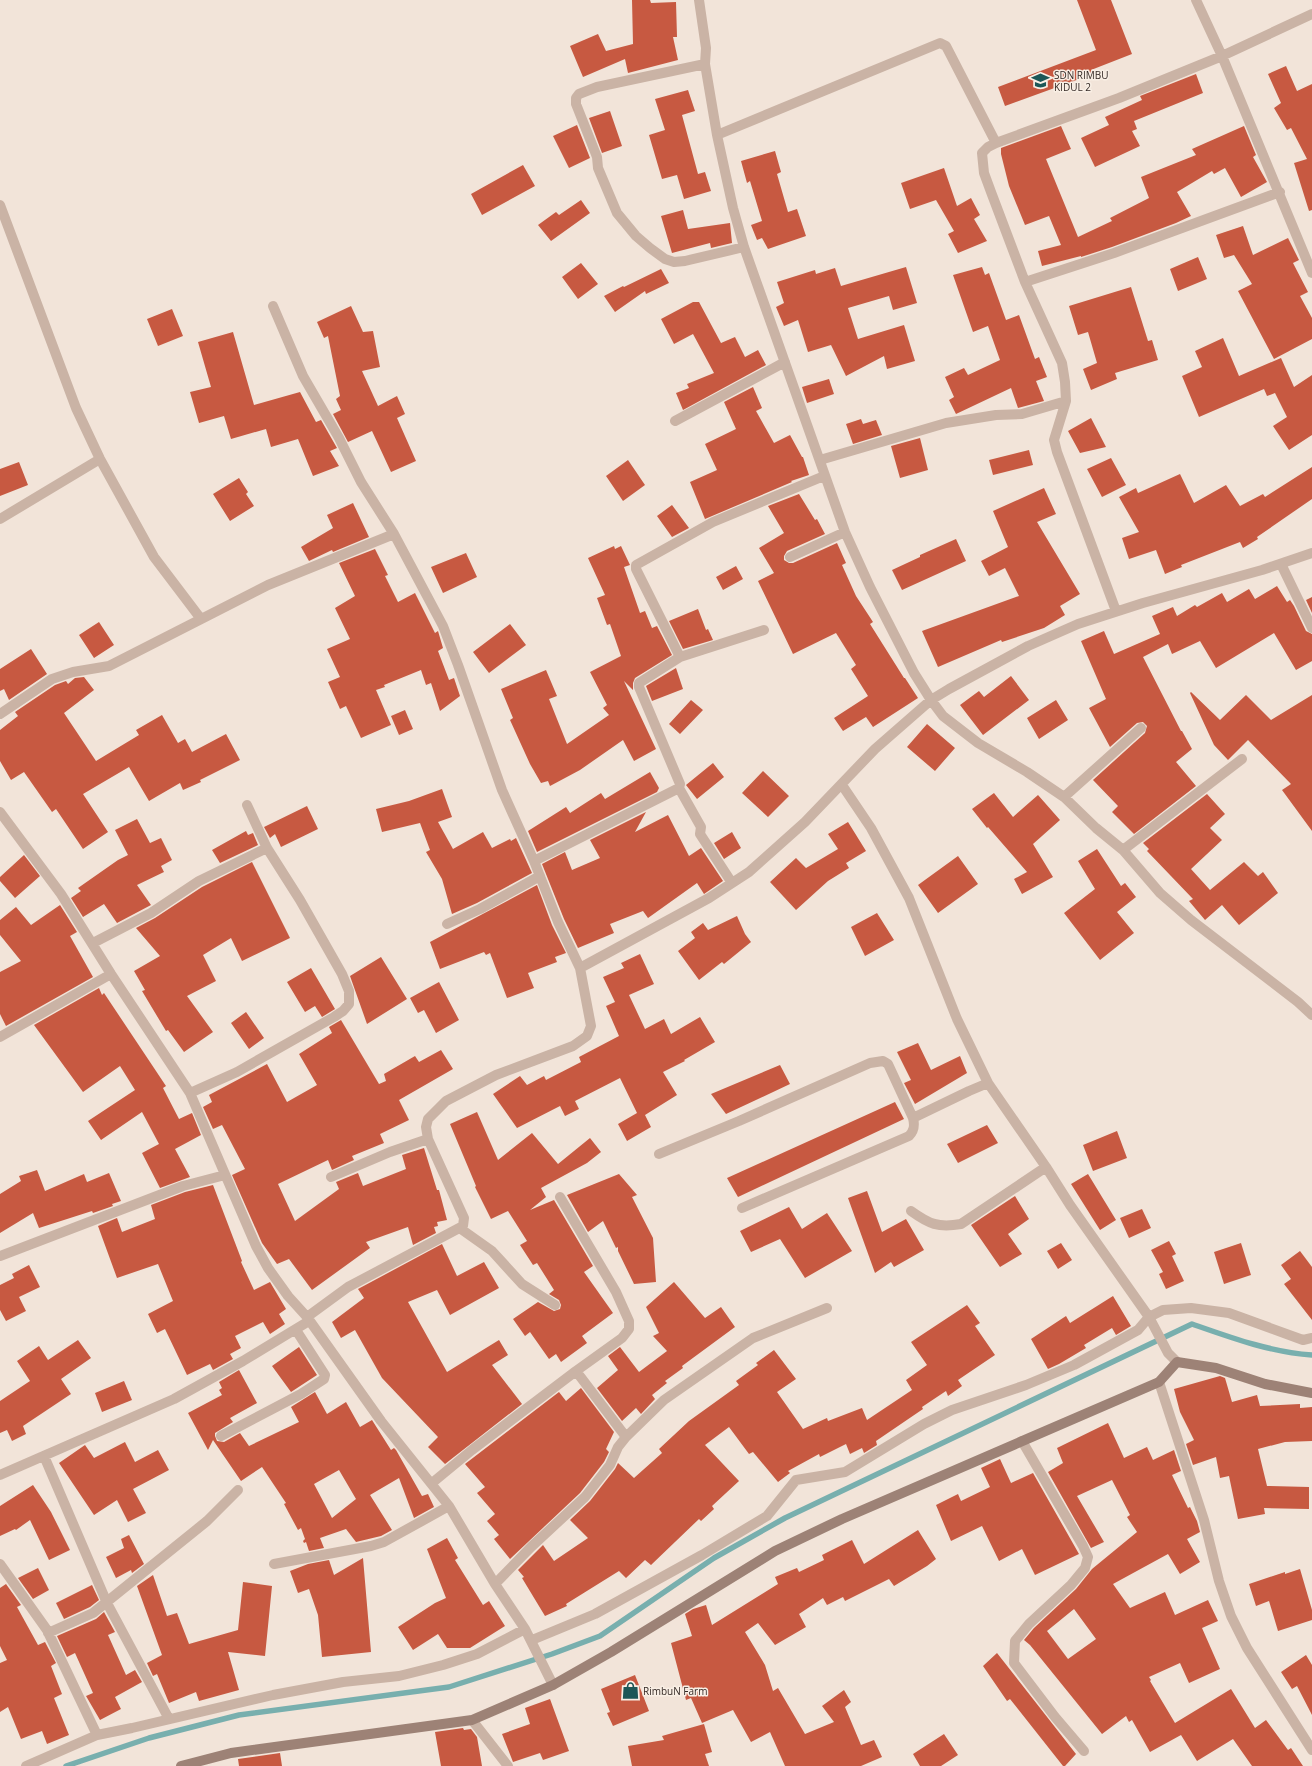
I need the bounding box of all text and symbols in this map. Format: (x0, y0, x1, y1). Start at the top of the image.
place label: SDN RIMBU KIDUL 2 (1054, 68, 1109, 94)
school or university icon: SDN RIMBU KIDUL 2 (1031, 71, 1051, 91)
shop icon: RimbuN Farm (620, 1681, 640, 1701)
place label: RimbuN Farm (643, 1684, 707, 1698)

